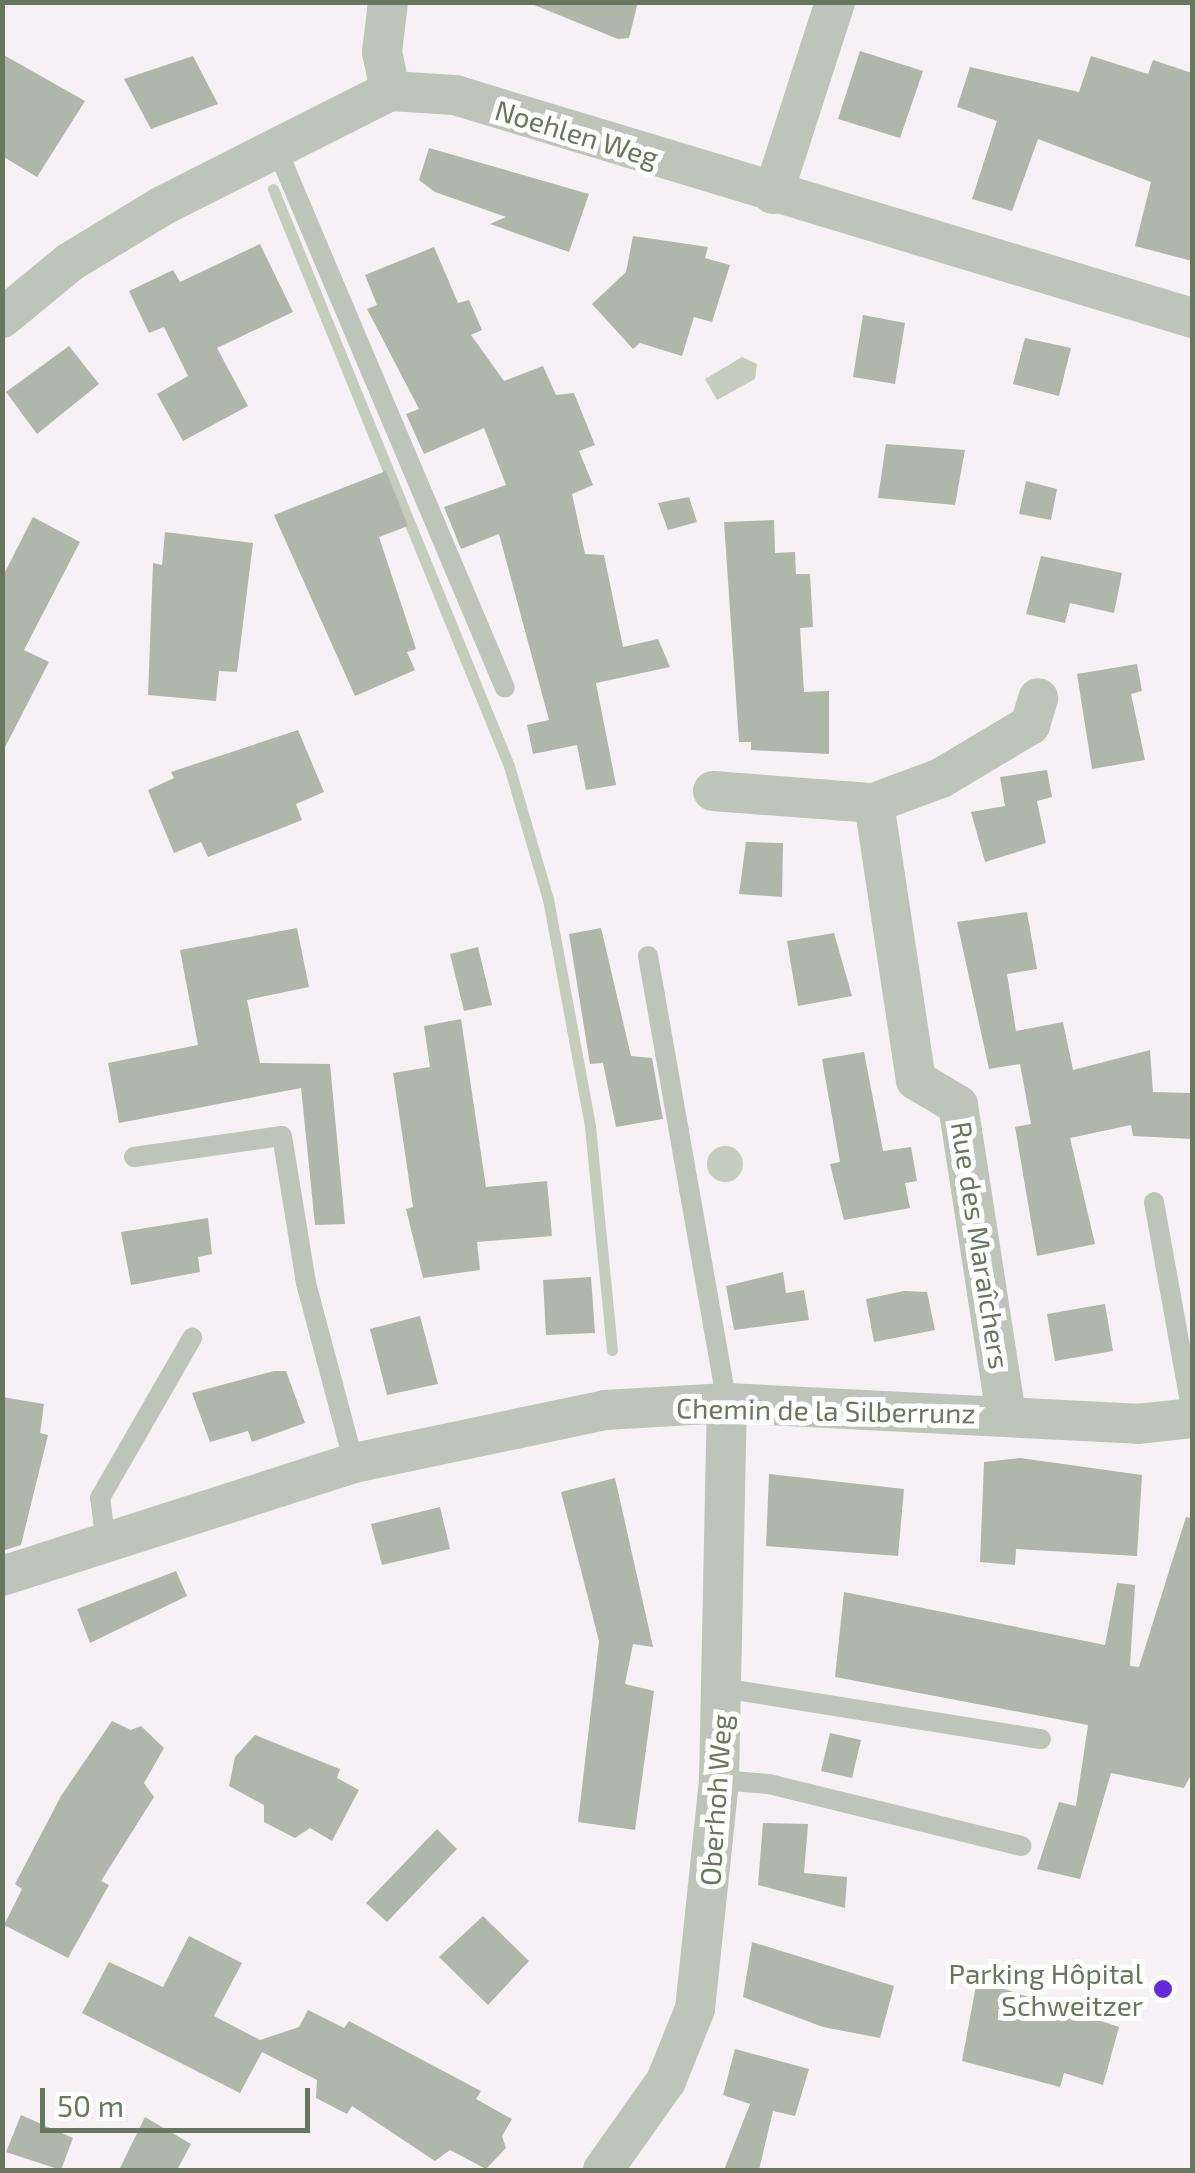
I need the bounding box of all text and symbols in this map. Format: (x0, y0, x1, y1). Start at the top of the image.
street label: Noehlen Weg (491, 92, 663, 174)
street label: Rue des Maraîchers (945, 1119, 1017, 1371)
street label: Chemin de la Silberrunz (676, 1391, 976, 1429)
street label: Oberhoh Weg (692, 1713, 738, 1887)
place label: Parking Hôpital Schweitzer (949, 1956, 1143, 2022)
marker: Parking Hôpital Schweitzer (1152, 1978, 1174, 2000)
scale bar (45, 2068, 315, 2130)
text: 50 m (57, 2087, 124, 2123)

